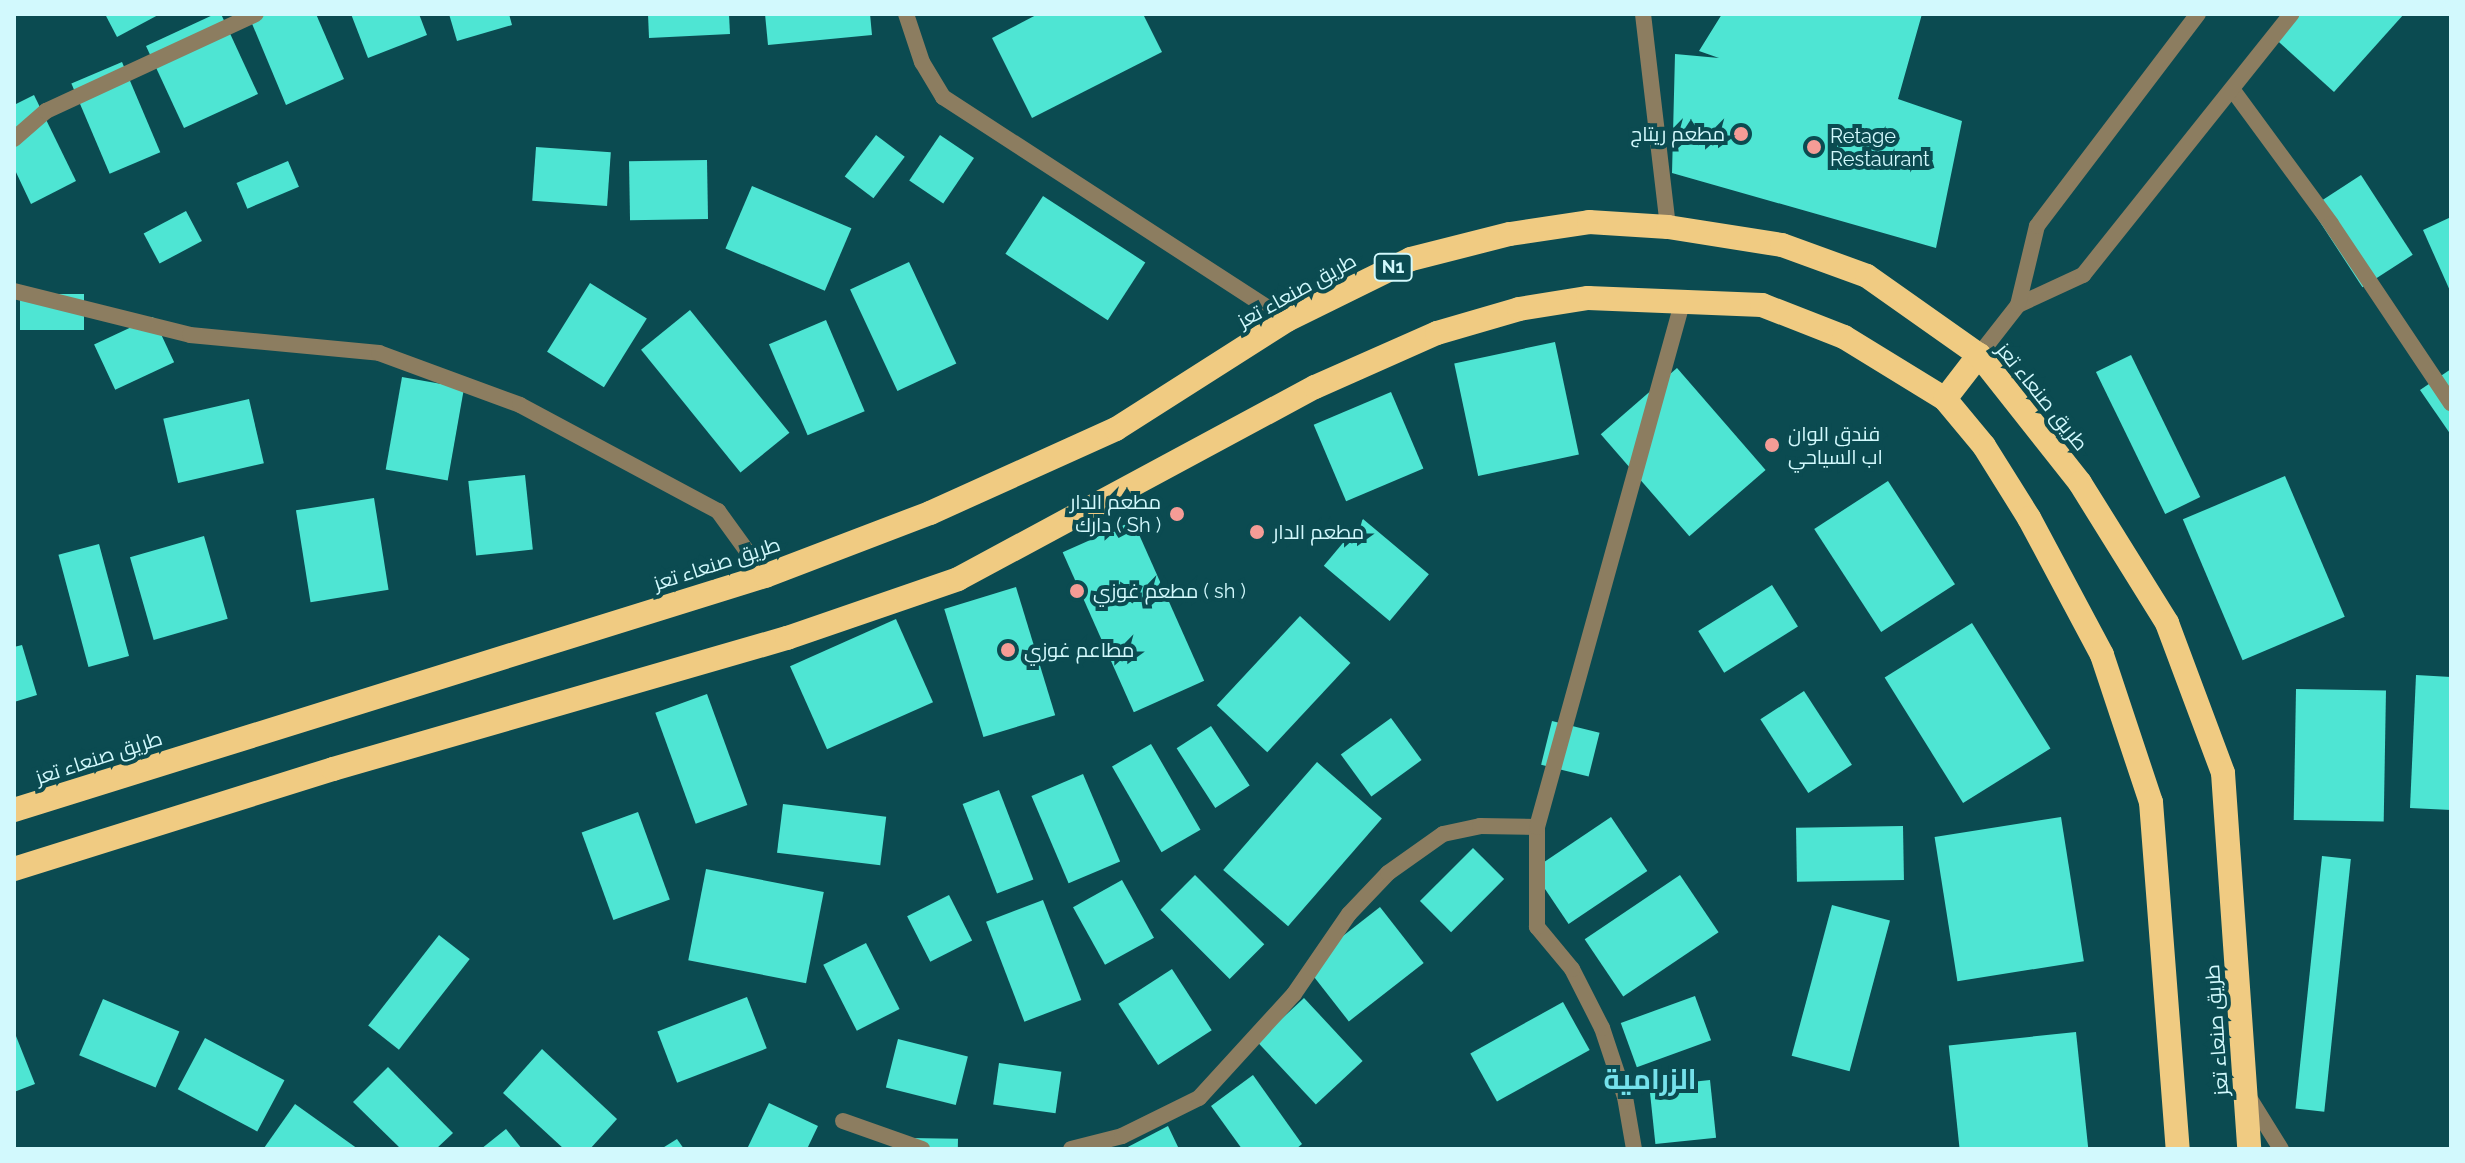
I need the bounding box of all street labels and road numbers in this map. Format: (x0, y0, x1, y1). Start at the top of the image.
street label: طريق صنعاء تعز (1234, 249, 1360, 333)
road number: N1 (1373, 253, 1413, 281)
street label: طريق صنعاء تعز (1991, 338, 2093, 456)
street label: طريق صنعاء تعز (651, 532, 783, 596)
street label: طريق صنعاء تعز (33, 726, 165, 790)
street label: طريق صنعاء تعز (2200, 963, 2234, 1097)

